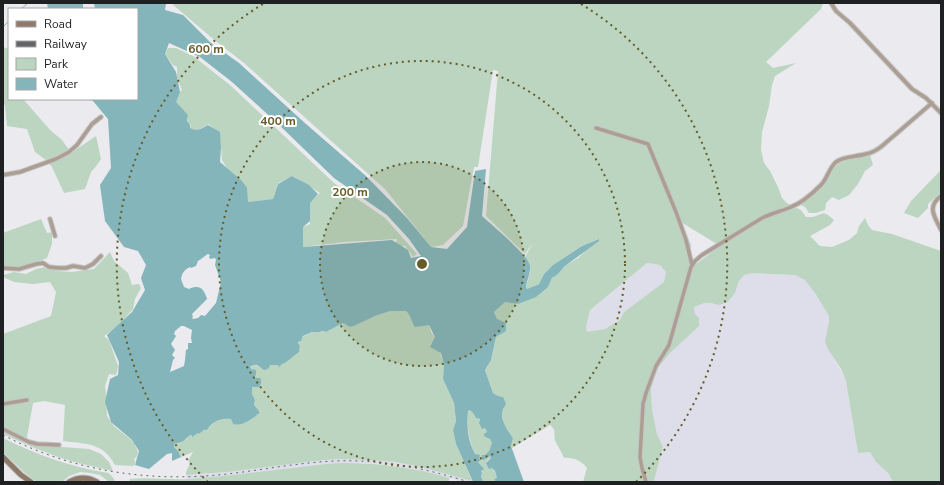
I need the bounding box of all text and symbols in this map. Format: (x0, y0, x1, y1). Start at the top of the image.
legend (8, 8, 138, 100)
text: Road (44, 16, 72, 32)
text: Railway (44, 36, 88, 52)
text: 600 m (188, 41, 224, 57)
text: Park (44, 56, 69, 72)
text: Water (44, 76, 78, 92)
text: 400 m (260, 113, 296, 129)
text: 200 m (332, 184, 368, 200)
centre of rings (415, 257, 429, 271)

